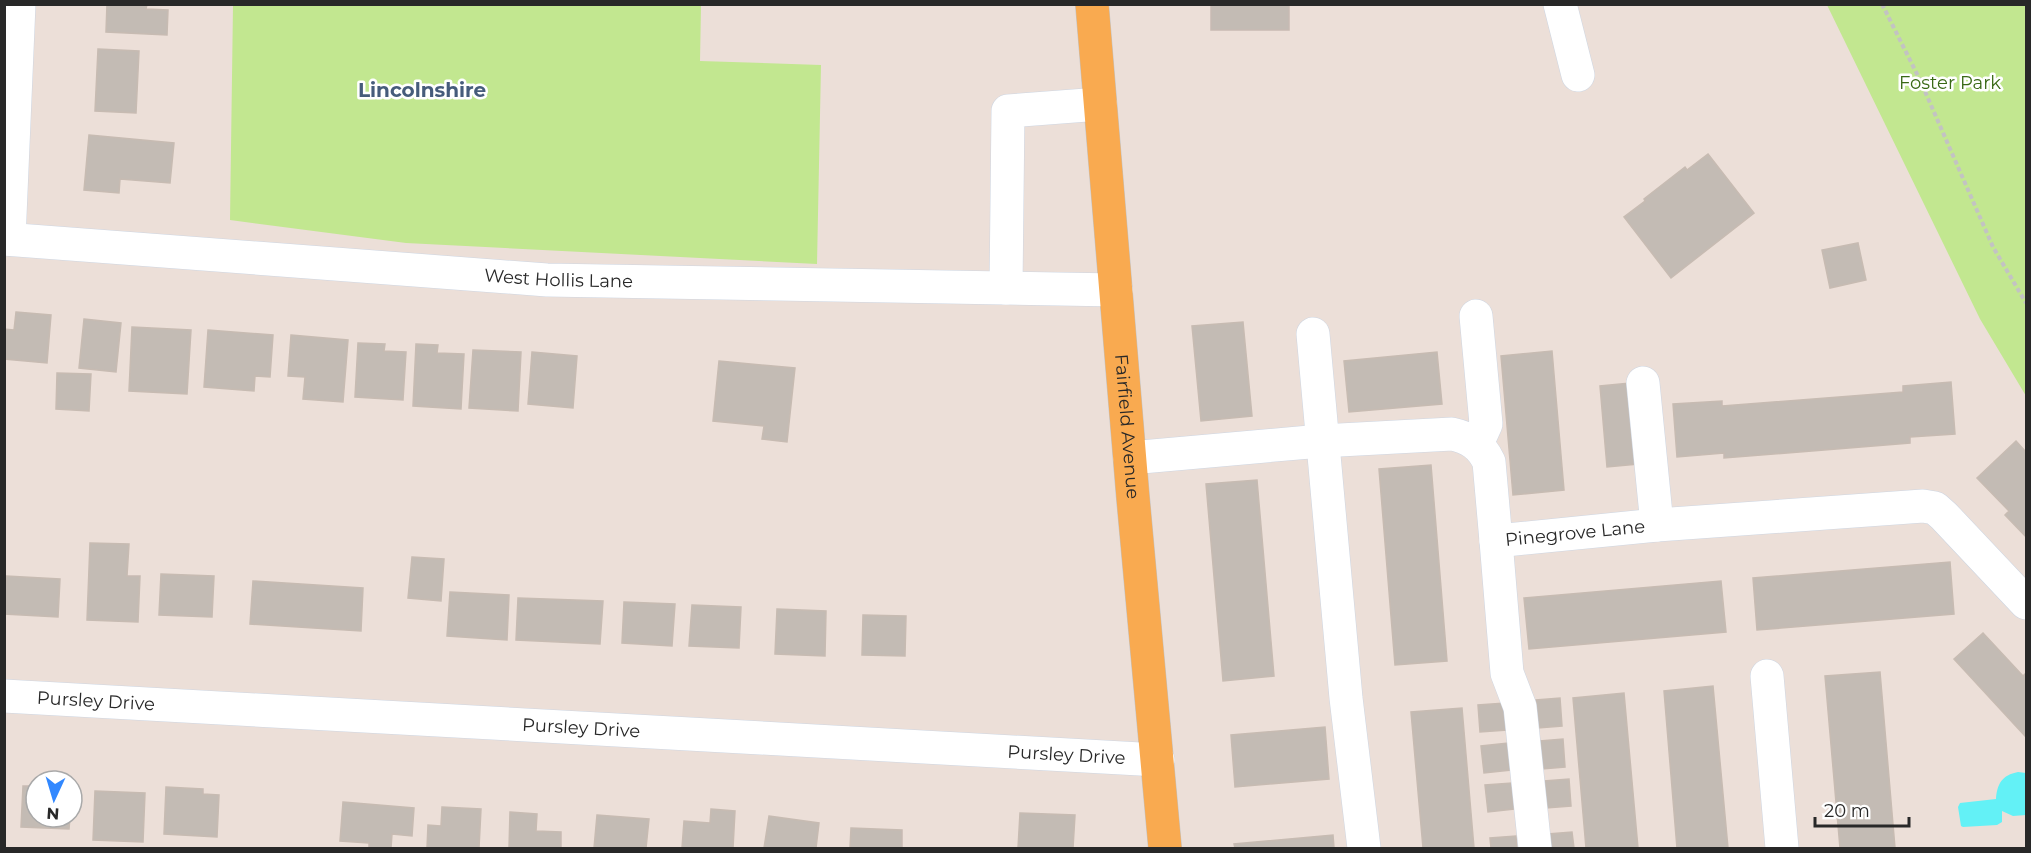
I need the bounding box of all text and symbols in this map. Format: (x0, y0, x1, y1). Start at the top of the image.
park label: Foster Park (1899, 72, 2001, 94)
district label: Lincolnshire (358, 78, 486, 102)
street label: West Hollis Lane (483, 264, 633, 293)
street label: Fairfield Avenue (1110, 353, 1144, 500)
street label: Pinegrove Lane (1504, 515, 1646, 551)
street label: Pursley Drive (36, 687, 156, 715)
street label: Pursley Drive (521, 714, 641, 742)
street label: Pursley Drive (1007, 741, 1126, 769)
north arrow (24, 769, 84, 829)
scale bar (1815, 790, 1910, 828)
text: 20 m (1824, 800, 1870, 822)
text: N (46, 804, 60, 823)

